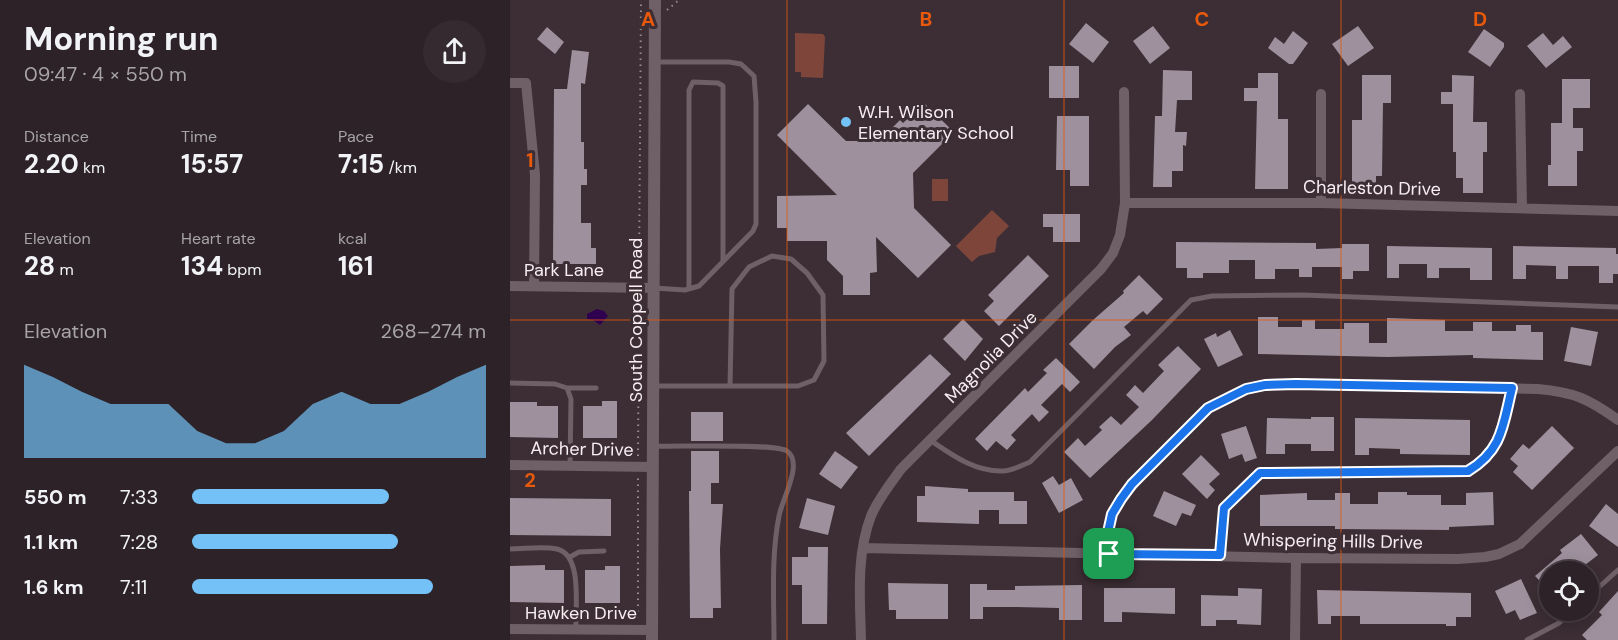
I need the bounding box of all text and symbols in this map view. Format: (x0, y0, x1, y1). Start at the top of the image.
text: A (641, 6, 655, 32)
text: B (920, 6, 932, 32)
text: C (1195, 6, 1209, 32)
text: D (1473, 6, 1487, 32)
text: Morning run (24, 17, 218, 60)
button: share (423, 20, 486, 83)
text: 09:47 · 4 × 550 m (24, 61, 187, 87)
place label: W.H. Wilson Elementary School (858, 100, 1014, 145)
marker: W.H. Wilson Elementary School (839, 115, 853, 129)
text: Distance (24, 126, 89, 147)
text: Time (181, 126, 217, 147)
text: Pace (338, 126, 374, 147)
text: 2.20 (24, 147, 79, 181)
text: 15:57 (181, 147, 243, 181)
text: 7:15 (338, 147, 384, 181)
text: 1 (526, 147, 534, 173)
text: km (79, 157, 105, 178)
text: /km (384, 157, 417, 178)
street label: Charleston Drive (1303, 175, 1441, 201)
text: Elevation (24, 228, 91, 249)
text: Heart rate (181, 228, 256, 249)
text: kcal (338, 228, 367, 249)
street label: South Coppell Road (624, 238, 648, 402)
text: 28 (24, 249, 55, 283)
text: 134 (181, 249, 223, 283)
text: 161 (338, 249, 373, 283)
street label: Park Lane (524, 258, 604, 282)
text: m (55, 259, 74, 280)
text: bpm (223, 259, 262, 280)
street label: Magnolia Drive (940, 306, 1042, 408)
text: Elevation (24, 318, 107, 344)
text: 268–274 m (380, 318, 486, 344)
street label: Archer Drive (530, 436, 634, 462)
text: 2 (524, 467, 536, 493)
text: 550 m (24, 484, 86, 510)
text: 7:33 (120, 484, 158, 510)
street label: Whispering Hills Drive (1243, 527, 1423, 555)
pin (1083, 528, 1134, 579)
text: 1.1 km (24, 529, 78, 555)
text: 7:28 (120, 529, 158, 555)
icon: arrive (1092, 537, 1125, 570)
map controls (1539, 561, 1599, 621)
button: locate (1539, 561, 1599, 621)
text: 1.6 km (24, 574, 83, 600)
text: 7:11 (120, 574, 147, 600)
street label: Hawken Drive (525, 601, 637, 625)

